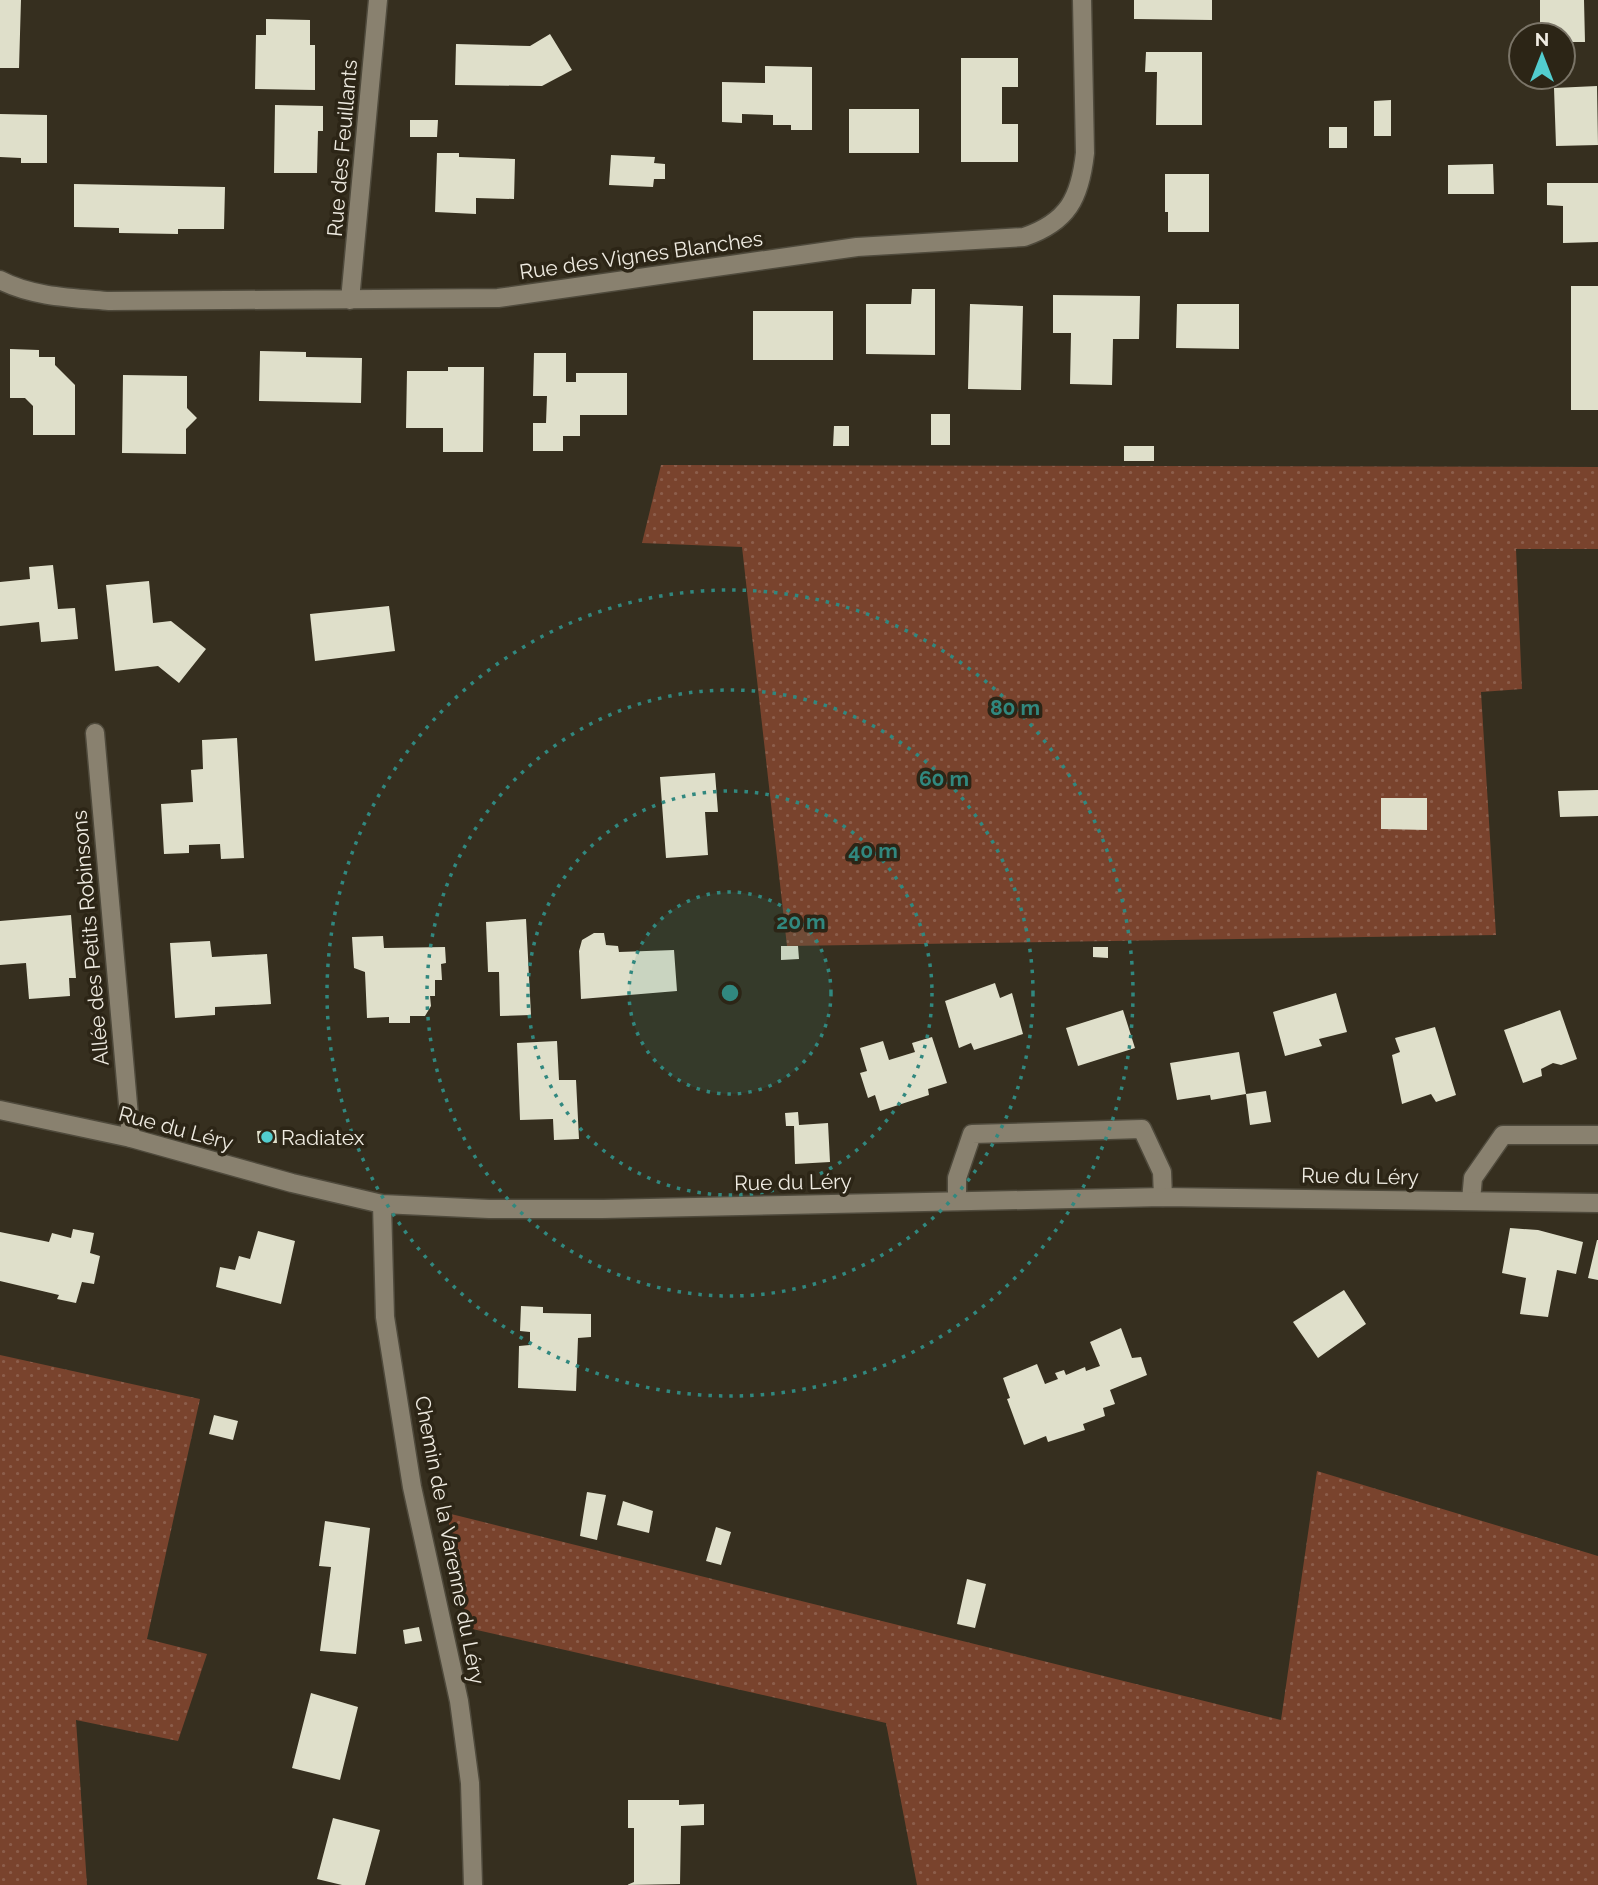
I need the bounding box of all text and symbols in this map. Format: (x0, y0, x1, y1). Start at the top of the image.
north arrow (1507, 21, 1577, 91)
text: N (1535, 28, 1549, 50)
street label: Rue des Feuillants (322, 58, 362, 238)
street label: Rue des Vignes Blanches (518, 226, 764, 284)
text: 80 m (990, 695, 1040, 720)
text: 60 m (919, 766, 969, 791)
street label: Allée des Petits Robinsons (66, 809, 114, 1067)
text: 40 m (848, 838, 898, 863)
text: 20 m (776, 909, 826, 934)
centre of rings (718, 981, 742, 1005)
street label: Rue du Léry (116, 1101, 236, 1155)
place label: Radiatex (281, 1125, 365, 1150)
marker: Radiatex (259, 1129, 275, 1145)
street label: Rue du Léry (1301, 1162, 1419, 1190)
street label: Rue du Léry (734, 1168, 852, 1196)
street label: Chemin de la Varenne du Léry (410, 1394, 490, 1686)

